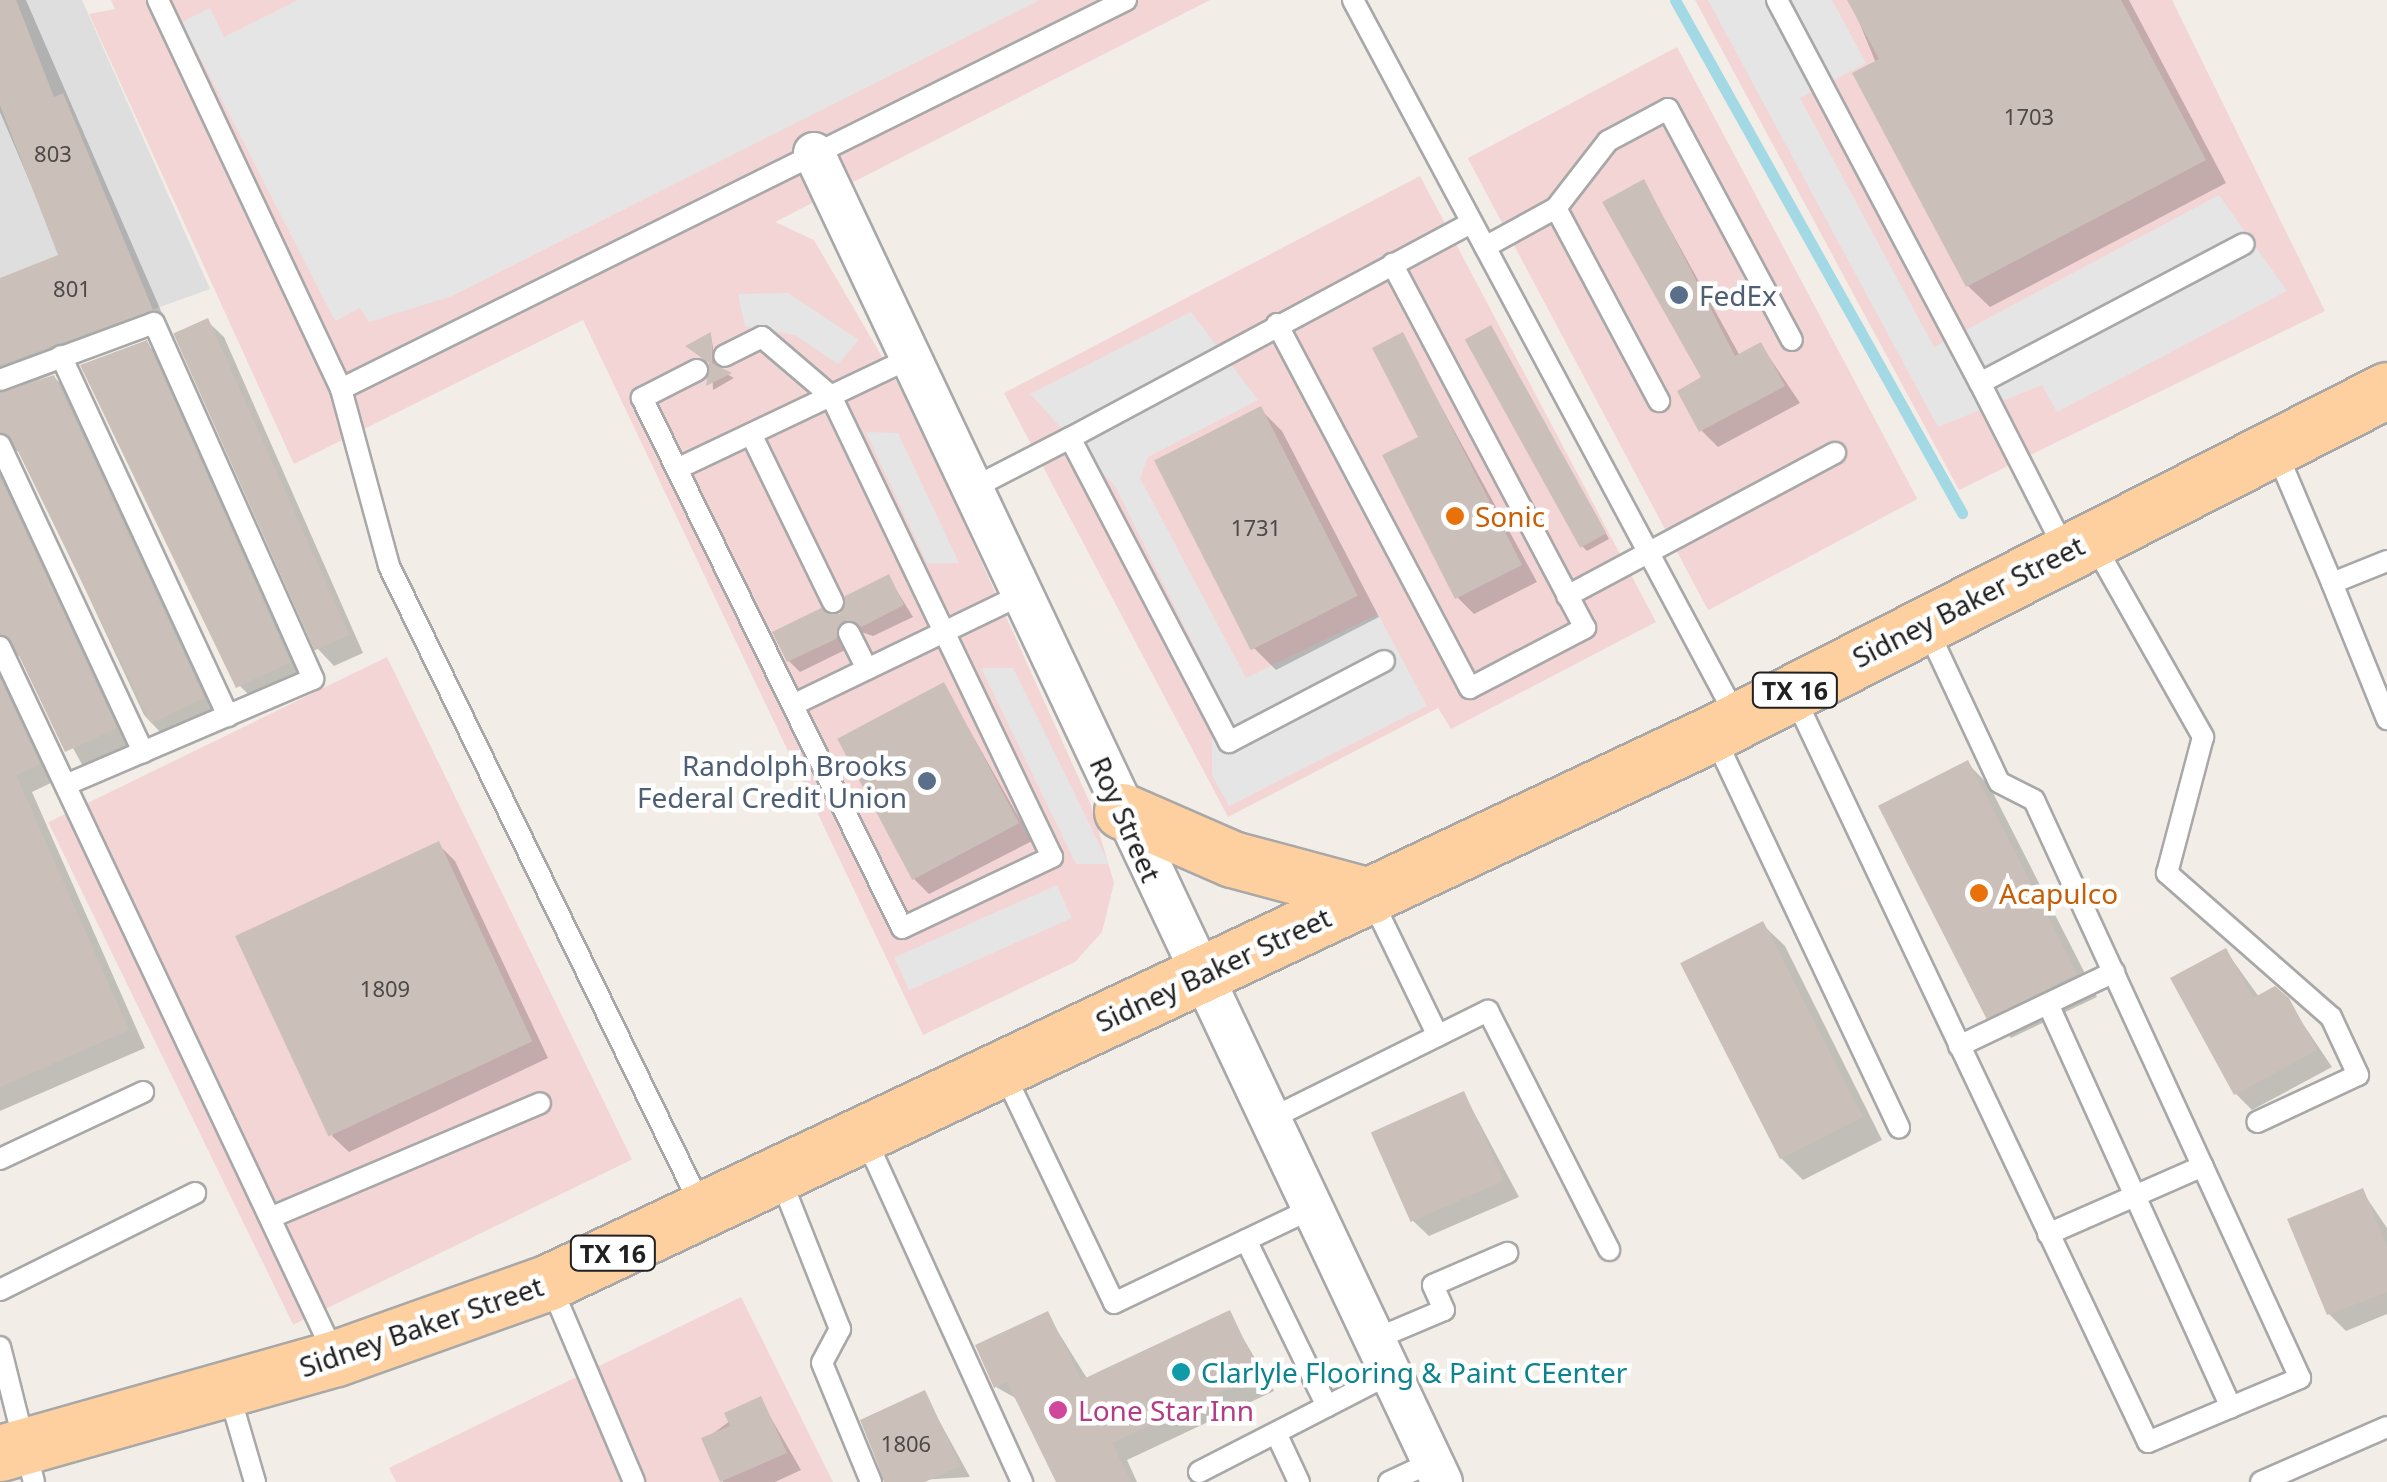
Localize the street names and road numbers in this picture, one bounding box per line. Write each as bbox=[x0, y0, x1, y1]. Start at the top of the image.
street label: Sidney Baker Street bbox=[1847, 528, 2089, 674]
road number: TX 16 bbox=[1750, 670, 1840, 710]
street label: Roy Street bbox=[1083, 751, 1169, 887]
street label: Sidney Baker Street bbox=[1090, 900, 1336, 1038]
road number: TX 16 bbox=[568, 1233, 658, 1273]
street label: Sidney Baker Street bbox=[295, 1269, 547, 1383]

